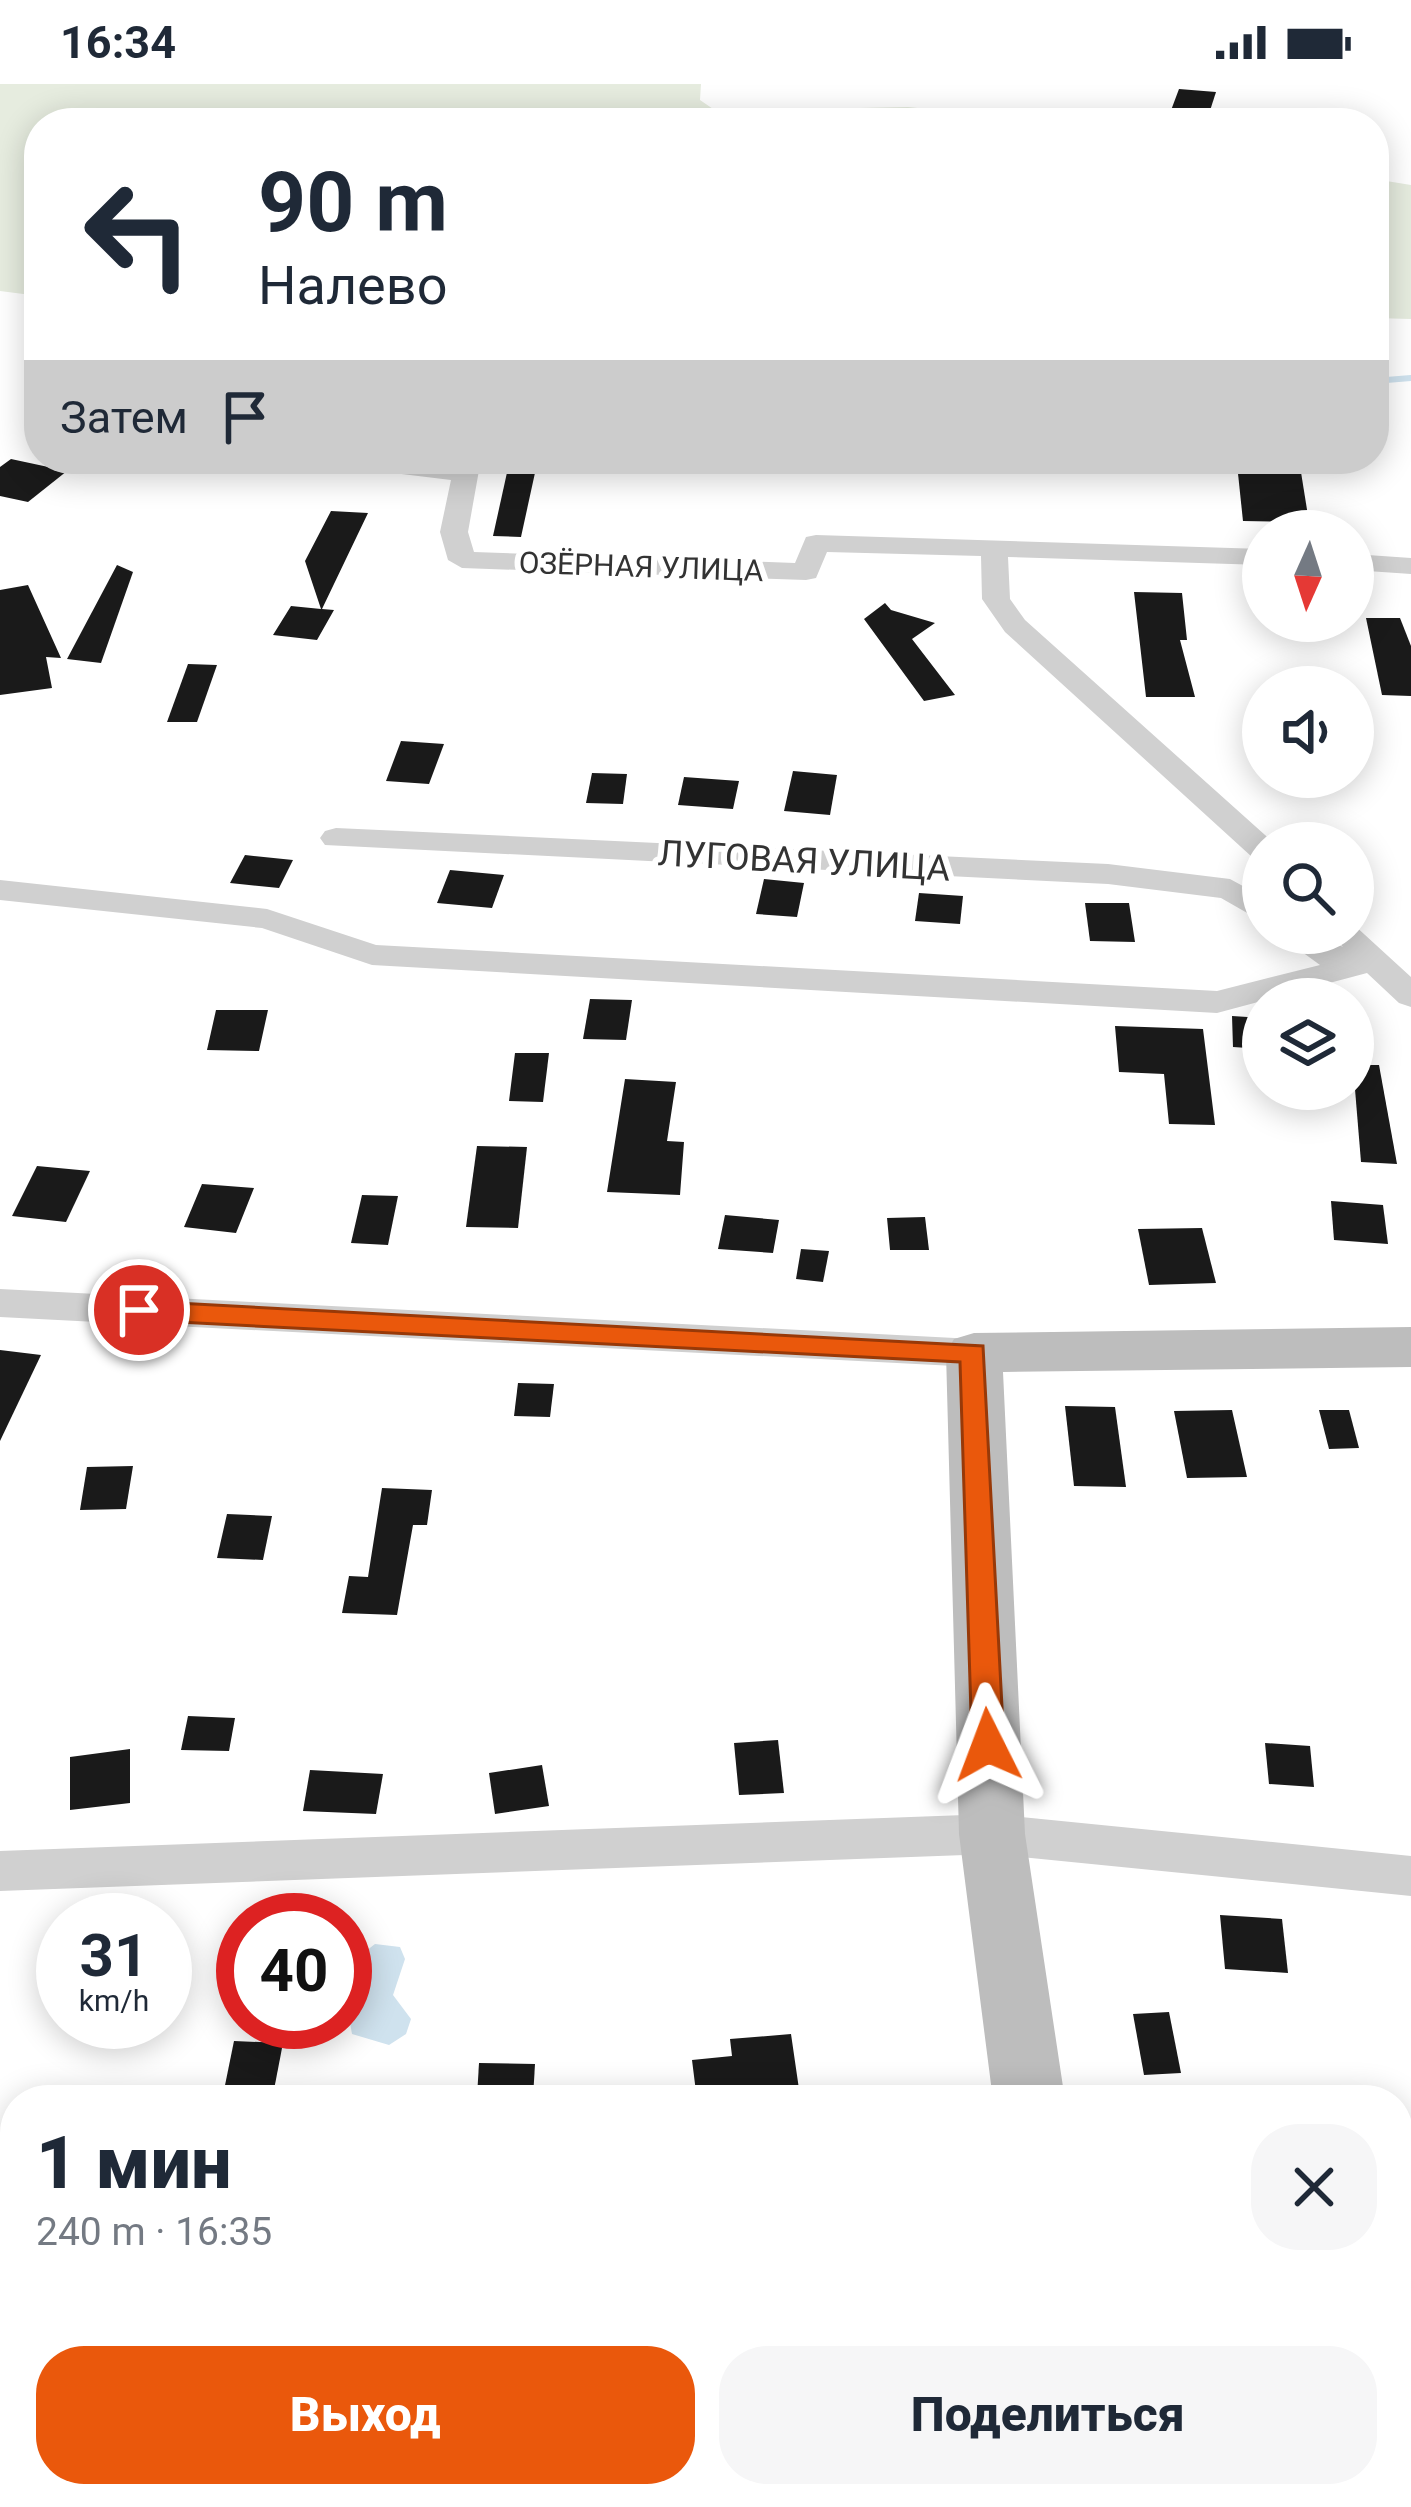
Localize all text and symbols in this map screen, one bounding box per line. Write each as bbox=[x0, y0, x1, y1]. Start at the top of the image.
text: 16:34 bbox=[60, 16, 176, 69]
text: 90 m bbox=[258, 153, 448, 252]
icon: left bbox=[60, 156, 216, 312]
text: Налево bbox=[258, 254, 447, 317]
icon: arrive bbox=[212, 384, 278, 450]
text: Затем bbox=[60, 391, 188, 444]
north arrow bbox=[1242, 510, 1374, 642]
map controls bbox=[1242, 510, 1374, 1110]
street label: ОЗЁРНАЯ УЛИЦА bbox=[518, 545, 764, 588]
button: sound bbox=[1242, 666, 1374, 798]
button: search bbox=[1242, 822, 1374, 954]
street label: ЛУГОВАЯ УЛИЦА bbox=[657, 832, 952, 890]
button: layers bbox=[1242, 978, 1374, 1110]
pin bbox=[88, 1259, 190, 1361]
icon: arrive bbox=[106, 1277, 172, 1343]
position arrow bbox=[925, 1682, 1051, 1808]
speed limit sign: 40 bbox=[216, 1893, 372, 2049]
text: 31 bbox=[80, 1920, 148, 1991]
text: km/h bbox=[79, 1983, 149, 2018]
text: 1 мин bbox=[36, 2121, 232, 2206]
button: close bbox=[1251, 2124, 1377, 2250]
text: 240 m · 16:35 bbox=[36, 2209, 272, 2255]
button: Выход bbox=[36, 2346, 695, 2484]
button: Поделиться bbox=[719, 2346, 1377, 2484]

